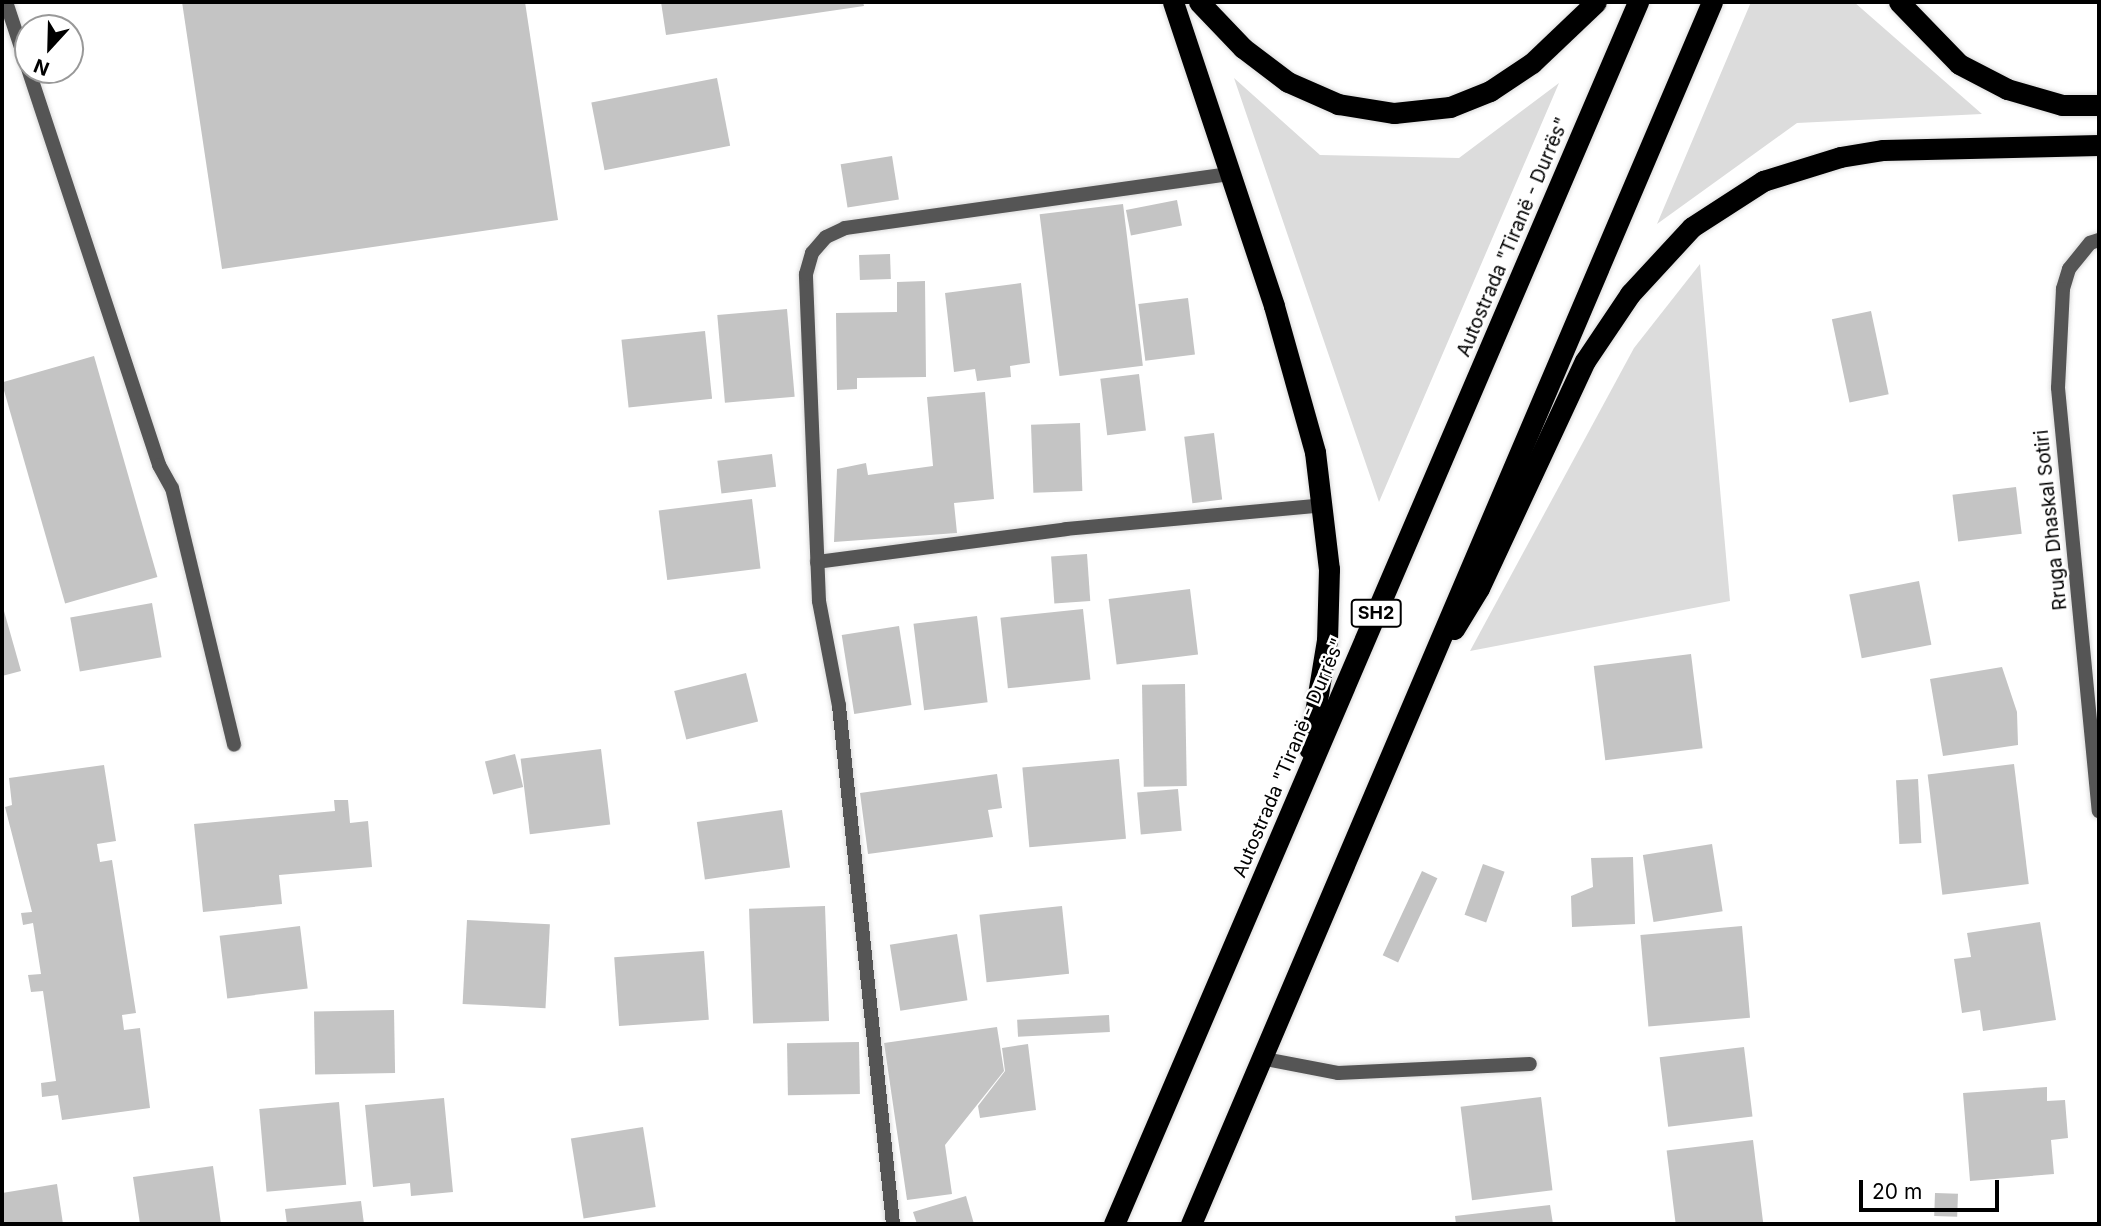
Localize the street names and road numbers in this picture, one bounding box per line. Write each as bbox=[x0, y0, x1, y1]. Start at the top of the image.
street label: Autostrada "Tiranë - Durrës" bbox=[1452, 114, 1574, 360]
street label: Rruga Dhaskal Sotiri bbox=[2030, 429, 2072, 611]
road number: SH2 bbox=[1350, 598, 1402, 628]
street label: Autostrada "Tiranë - Durrës" bbox=[1228, 635, 1350, 881]

